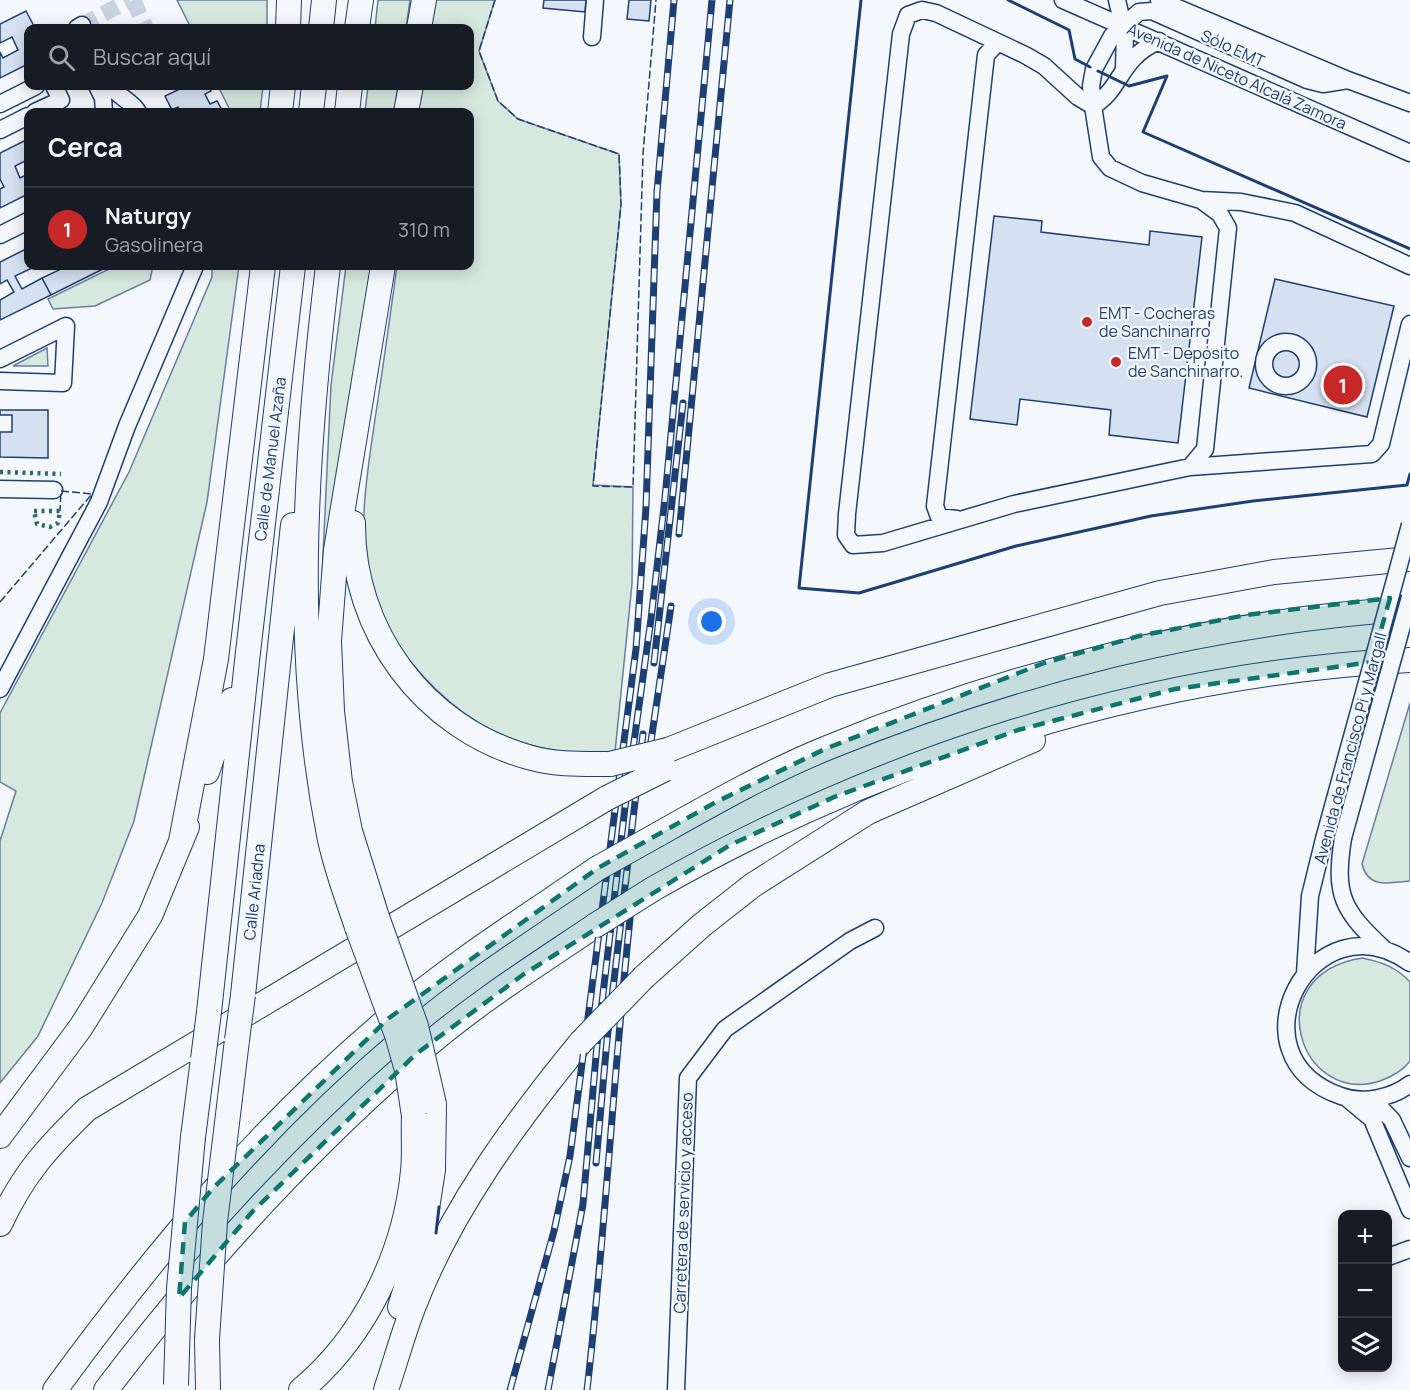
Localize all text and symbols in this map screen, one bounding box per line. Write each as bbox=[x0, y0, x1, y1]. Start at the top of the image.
street label: Avenida de Niceto Alcalá Zamora bbox=[1124, 18, 1350, 134]
search box bbox=[24, 24, 474, 90]
street label: Sólo EMT bbox=[1198, 24, 1269, 72]
icon: search bbox=[45, 41, 78, 74]
text: Buscar aquí bbox=[93, 42, 211, 72]
text: Cerca bbox=[48, 129, 123, 165]
text: Naturgy bbox=[105, 201, 191, 231]
text: 1 bbox=[63, 216, 72, 243]
text: 310 m bbox=[398, 216, 450, 243]
text: Gasolinera bbox=[105, 231, 203, 258]
place label: EMT - Cocheras de Sanchinarro bbox=[1099, 302, 1215, 342]
marker: EMT - Cocheras de Sanchinarro bbox=[1080, 315, 1094, 329]
place label: EMT - Depósito de Sanchinarro. bbox=[1128, 342, 1243, 382]
marker: EMT - Depósito de Sanchinarro. bbox=[1109, 355, 1123, 369]
pin: 1 bbox=[1324, 362, 1362, 408]
street label: Calle de Manuel Azaña bbox=[249, 376, 291, 542]
your location bbox=[697, 607, 726, 636]
street label: Avenida de Francisco Pi y Margall bbox=[1308, 630, 1392, 866]
street label: Calle Ariadna bbox=[238, 843, 270, 941]
street label: Carretera de servicio y acceso bbox=[668, 1092, 698, 1314]
map controls bbox=[1338, 1210, 1392, 1372]
button: + bbox=[1338, 1210, 1392, 1264]
button: − bbox=[1338, 1264, 1392, 1318]
button: layers bbox=[1338, 1318, 1392, 1372]

